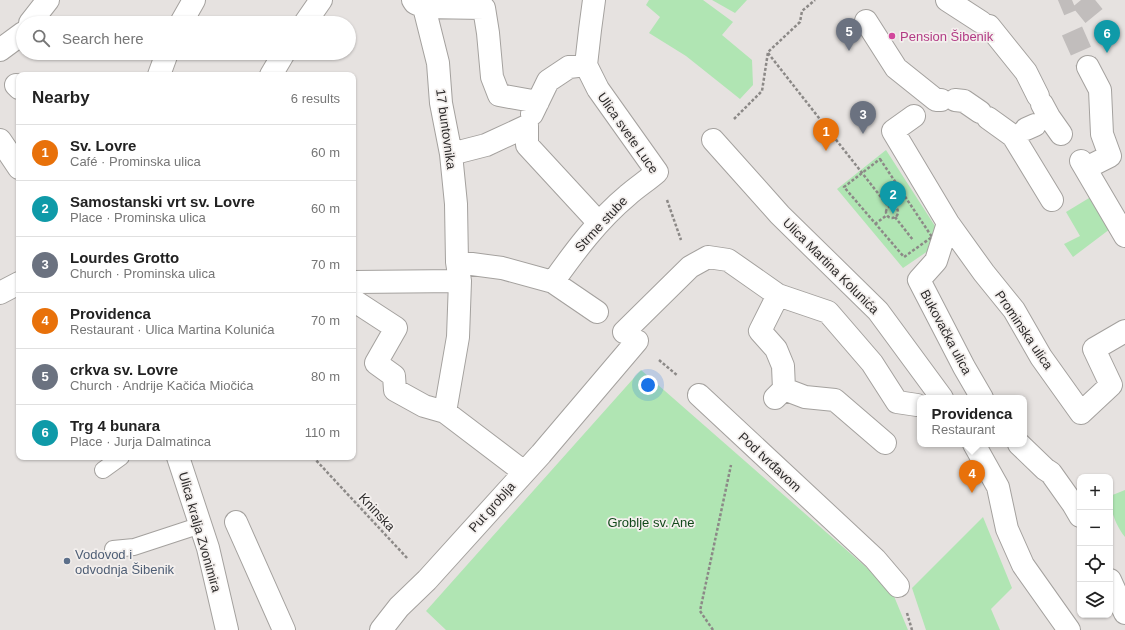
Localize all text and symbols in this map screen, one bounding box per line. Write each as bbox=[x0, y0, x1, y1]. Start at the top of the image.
search box bbox=[16, 16, 356, 60]
pin: 5 bbox=[836, 18, 862, 51]
pin: 6 bbox=[1094, 20, 1120, 53]
icon: search bbox=[30, 27, 52, 49]
place label: Pension Šibenik bbox=[900, 29, 994, 44]
text: Search here bbox=[62, 30, 144, 47]
marker: Pension Šibenik bbox=[887, 31, 897, 41]
text: Nearby bbox=[32, 88, 90, 107]
street label: 17 buntovnika bbox=[433, 88, 459, 171]
street label: Ulica svete Luce bbox=[594, 90, 662, 176]
text: 6 results bbox=[291, 91, 340, 106]
pin: 3 bbox=[850, 101, 876, 134]
pin: 1 bbox=[813, 118, 839, 151]
text: Sv. Lovre bbox=[70, 137, 136, 154]
text: 1 bbox=[41, 145, 49, 160]
text: 60 m bbox=[311, 145, 340, 160]
text: Café · Prominska ulica bbox=[70, 154, 201, 169]
pin: 2 bbox=[880, 181, 906, 214]
text: Samostanski vrt sv. Lovre bbox=[70, 193, 255, 210]
street label: Strme stube bbox=[572, 193, 630, 255]
text: 2 bbox=[41, 201, 49, 216]
text: 60 m bbox=[311, 201, 340, 216]
text: Place · Prominska ulica bbox=[70, 210, 206, 225]
street label: Ulica Martina Kolunića bbox=[780, 215, 883, 318]
text: Lourdes Grotto bbox=[70, 249, 179, 266]
text: 3 bbox=[41, 257, 49, 272]
text: 70 m bbox=[311, 257, 340, 272]
text: Church · Prominska ulica bbox=[70, 266, 215, 281]
street label: Bukovačka ulica bbox=[917, 287, 975, 378]
street label: Prominska ulica bbox=[992, 288, 1056, 373]
text: Providenca bbox=[70, 305, 151, 322]
text: 4 bbox=[41, 313, 49, 328]
text: 70 m bbox=[311, 313, 340, 328]
text: Restaurant · Ulica Martina Kolunića bbox=[70, 322, 274, 337]
text: crkva sv. Lovre bbox=[70, 361, 178, 378]
text: 5 bbox=[41, 369, 49, 384]
text: 80 m bbox=[311, 369, 340, 384]
your location bbox=[638, 375, 658, 395]
text: Church · Andrije Kačića Miočića bbox=[70, 378, 254, 393]
popup bbox=[917, 395, 1027, 447]
text: Providenca bbox=[932, 405, 1012, 422]
text: Trg 4 bunara bbox=[70, 417, 160, 434]
text: Restaurant bbox=[932, 422, 995, 437]
text: 6 bbox=[41, 425, 49, 440]
text: 110 m bbox=[305, 425, 340, 440]
street label: Pod tvrđavom bbox=[736, 429, 804, 495]
text: Place · Jurja Dalmatinca bbox=[70, 434, 211, 449]
pin: 4 bbox=[959, 460, 985, 493]
street label: Ulica kralja Zvonimira bbox=[176, 470, 225, 595]
map controls bbox=[1077, 474, 1113, 618]
button: + bbox=[1077, 474, 1113, 510]
street label: Put groblja bbox=[466, 478, 519, 535]
street label: Kninska bbox=[356, 490, 399, 535]
button: − bbox=[1077, 510, 1113, 546]
park label: Groblje sv. Ane bbox=[607, 515, 695, 530]
button: locate bbox=[1077, 546, 1113, 582]
place label: Vodovod i odvodnja Šibenik bbox=[75, 547, 175, 577]
marker: Vodovod i odvodnja Šibenik bbox=[62, 556, 72, 566]
button: layers bbox=[1077, 582, 1113, 618]

